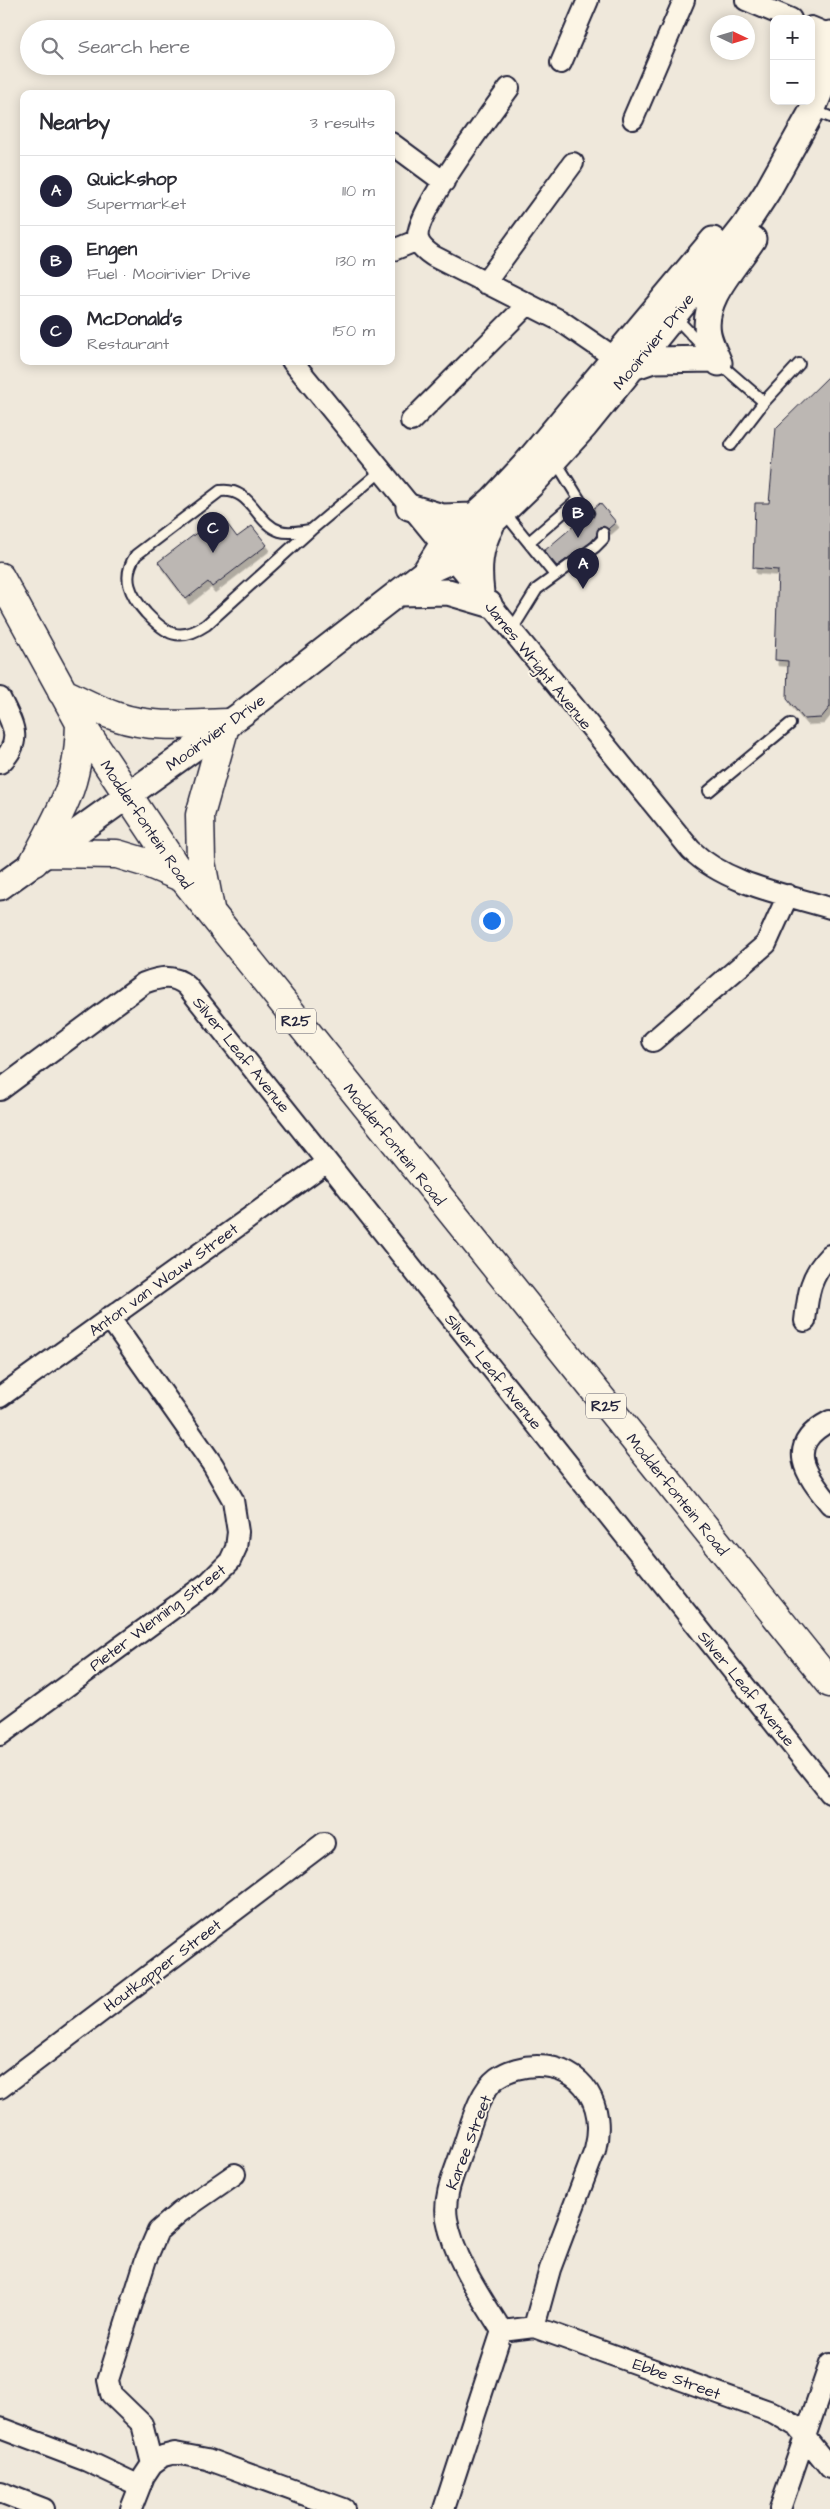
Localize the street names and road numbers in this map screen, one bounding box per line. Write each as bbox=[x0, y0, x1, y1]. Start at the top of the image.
street label: Mooirivier Drive bbox=[608, 289, 700, 394]
street label: James Wright Avenue bbox=[479, 597, 597, 735]
street label: Mooirivier Drive bbox=[161, 689, 270, 776]
street label: Modderfontein Road bbox=[95, 756, 198, 893]
street label: Silver Leaf Avenue bbox=[188, 992, 295, 1117]
road number: R25 bbox=[276, 1008, 316, 1034]
street label: Modderfontein Road bbox=[338, 1079, 450, 1210]
street label: Anton van Wouw Street bbox=[84, 1218, 243, 1342]
street label: Silver Leaf Avenue bbox=[440, 1309, 547, 1434]
road number: R25 bbox=[586, 1394, 626, 1418]
street label: Modderfontein Road bbox=[621, 1429, 733, 1560]
street label: Pieter Wenning Street bbox=[85, 1559, 231, 1677]
street label: Silver Leaf Avenue bbox=[693, 1626, 800, 1751]
street label: Houtkapper Street bbox=[99, 1914, 226, 2017]
street label: Karee Street bbox=[441, 2091, 497, 2193]
street label: Ebbe Street bbox=[630, 2353, 724, 2405]

